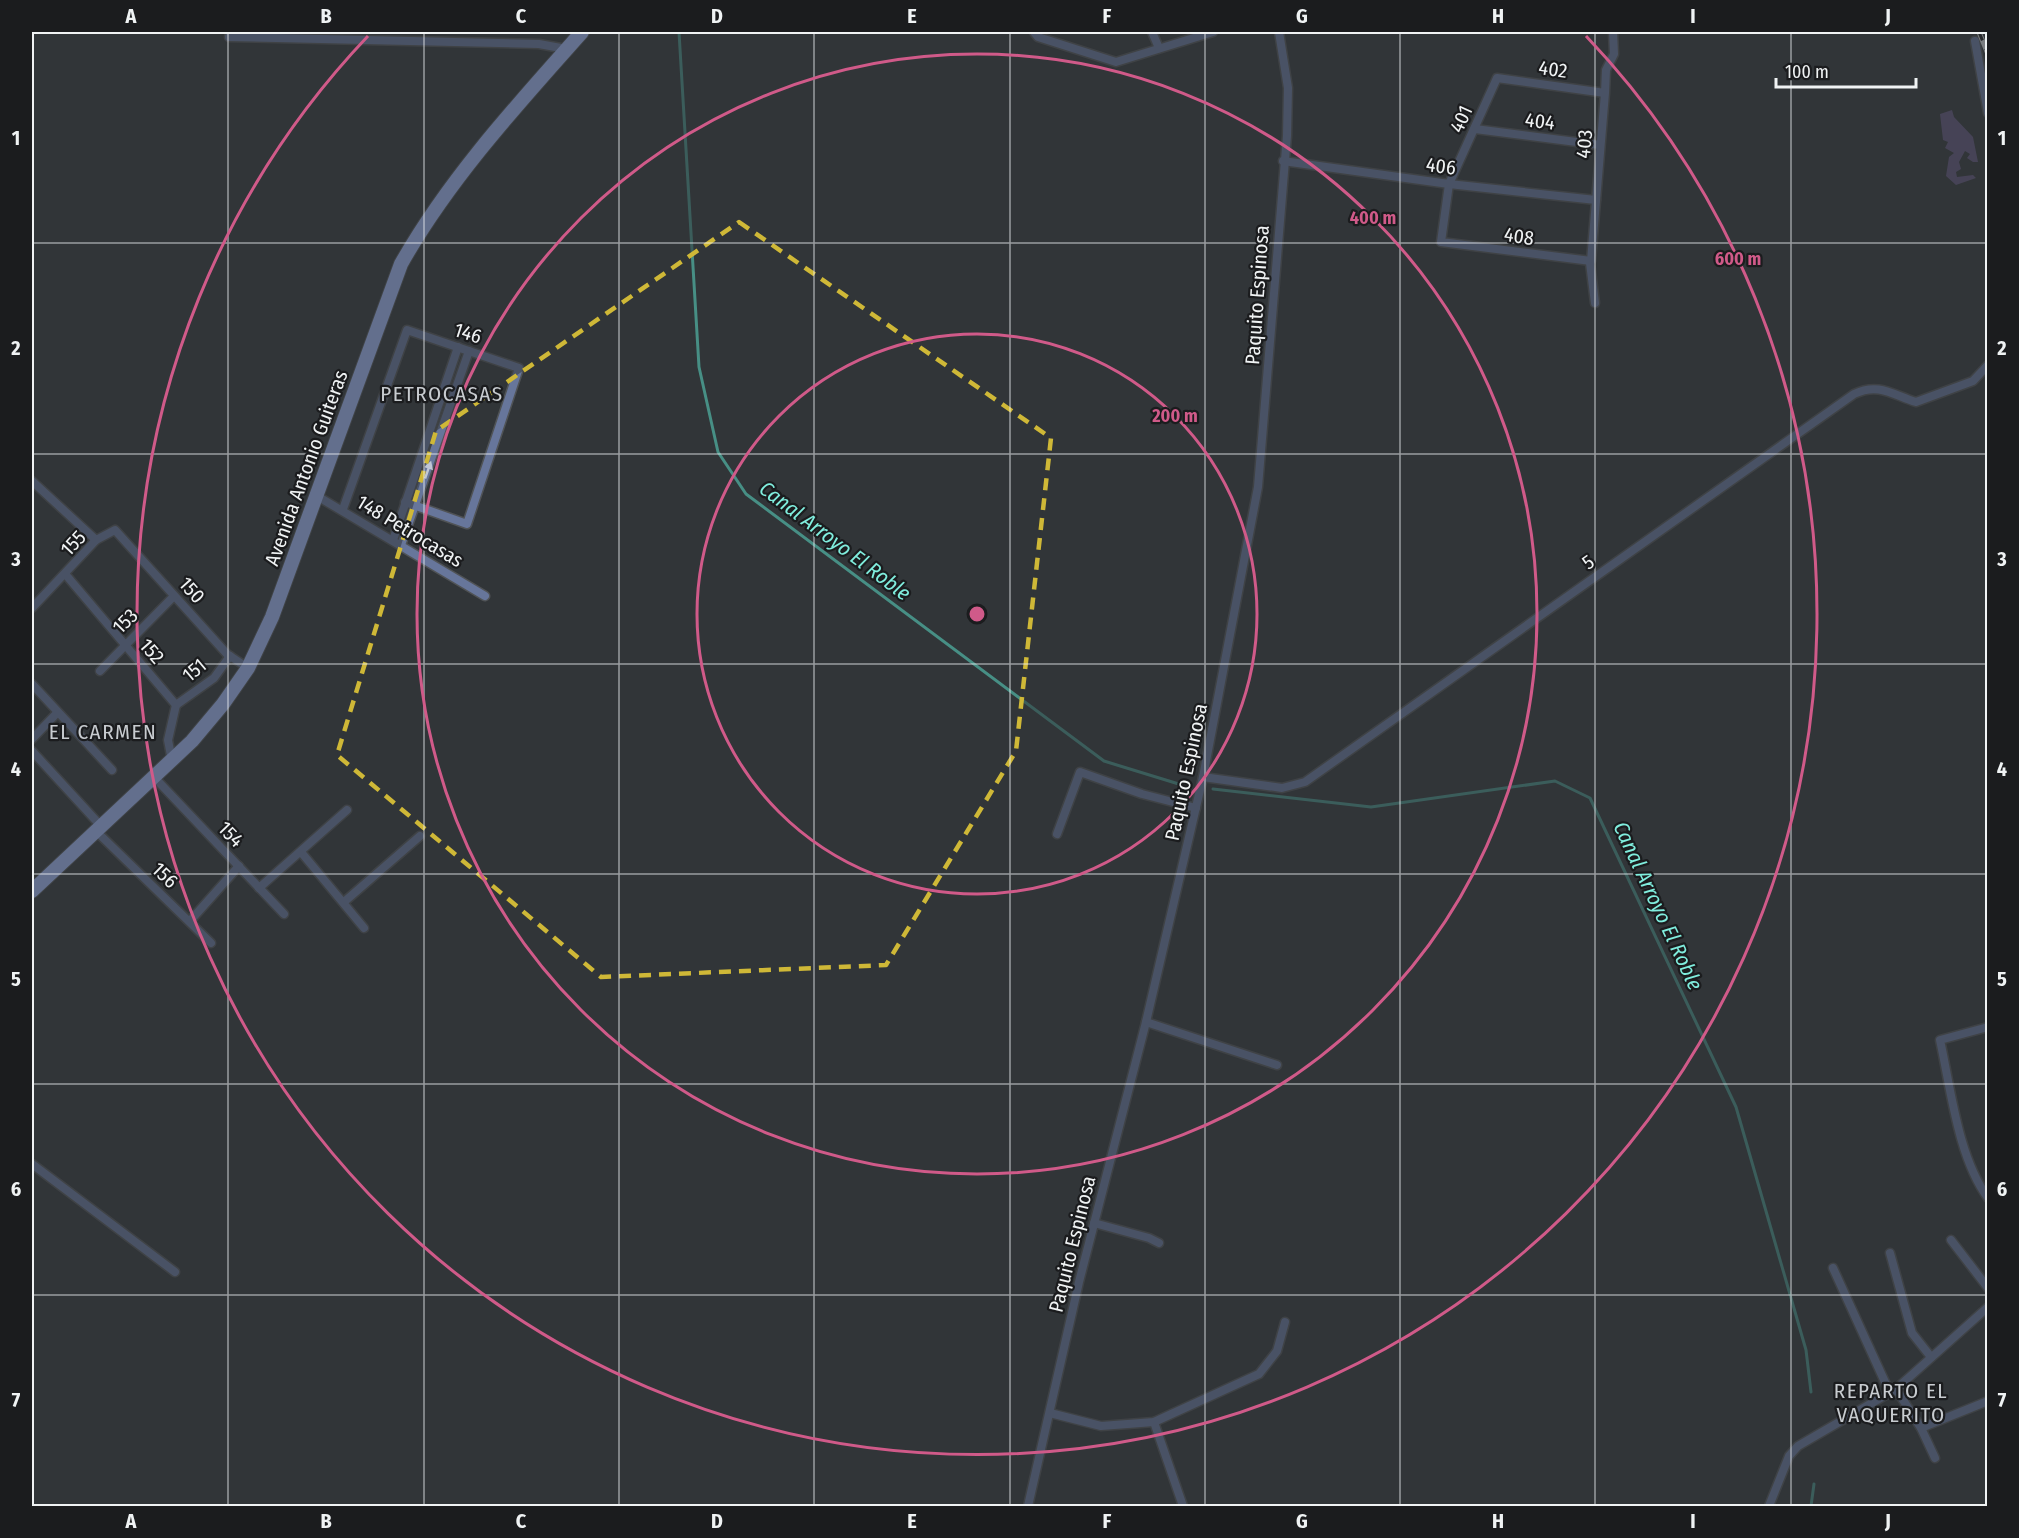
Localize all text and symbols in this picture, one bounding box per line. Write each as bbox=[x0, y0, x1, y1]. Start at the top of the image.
text: A bbox=[125, 4, 138, 28]
text: B bbox=[320, 4, 332, 28]
text: C bbox=[516, 4, 527, 28]
text: D bbox=[711, 4, 723, 28]
text: E bbox=[907, 4, 917, 28]
text: F bbox=[1103, 4, 1112, 28]
text: G bbox=[1296, 4, 1308, 28]
text: H bbox=[1492, 4, 1504, 28]
text: I bbox=[1690, 4, 1696, 28]
text: J bbox=[1884, 4, 1891, 28]
scale bar bbox=[1776, 51, 1916, 89]
street label: 402 bbox=[1537, 55, 1569, 83]
text: 100 m bbox=[1785, 61, 1829, 83]
street label: 401 bbox=[1444, 102, 1478, 136]
street label: 404 bbox=[1524, 107, 1557, 135]
text: 1 bbox=[12, 126, 20, 150]
text: 1 bbox=[1998, 126, 2006, 150]
street label: 403 bbox=[1571, 129, 1597, 159]
street label: 406 bbox=[1425, 152, 1457, 180]
text: 400 m bbox=[1350, 207, 1396, 229]
street label: 408 bbox=[1502, 222, 1536, 250]
street label: Paquito Espinosa bbox=[1240, 224, 1274, 366]
text: 600 m bbox=[1715, 248, 1761, 270]
street label: 146 bbox=[451, 317, 485, 349]
text: 2 bbox=[10, 336, 21, 360]
text: 2 bbox=[1996, 336, 2007, 360]
street label: Avenida Antonio Guiteras bbox=[259, 367, 353, 569]
district label: PETROCASAS bbox=[380, 381, 504, 407]
text: 200 m bbox=[1151, 405, 1198, 427]
one-way arrow bbox=[423, 461, 433, 479]
water label: Canal Arroyo El Roble bbox=[754, 476, 916, 606]
street label: 148 Petrocasas bbox=[352, 490, 468, 572]
street label: 155 bbox=[55, 525, 91, 561]
text: 3 bbox=[10, 547, 21, 571]
text: 3 bbox=[1996, 547, 2007, 571]
street label: 5 bbox=[1577, 550, 1599, 574]
street label: 150 bbox=[174, 572, 210, 608]
street label: 153 bbox=[107, 603, 143, 639]
centre of rings bbox=[967, 604, 987, 624]
street label: 152 bbox=[135, 633, 170, 669]
street label: 151 bbox=[177, 653, 211, 687]
street label: Paquito Espinosa bbox=[1160, 701, 1212, 843]
district label: EL CARMEN bbox=[49, 719, 157, 745]
text: 4 bbox=[11, 757, 21, 781]
text: 4 bbox=[1997, 757, 2007, 781]
street label: 154 bbox=[213, 816, 249, 852]
water label: Canal Arroyo El Roble bbox=[1608, 818, 1708, 994]
street label: 156 bbox=[147, 857, 183, 893]
text: 5 bbox=[11, 967, 21, 991]
text: 5 bbox=[1997, 967, 2007, 991]
street label: Paquito Espinosa bbox=[1043, 1173, 1101, 1315]
text: 6 bbox=[11, 1177, 21, 1201]
text: 6 bbox=[1997, 1177, 2007, 1201]
district label: REPARTO EL VAQUERITO bbox=[1834, 1378, 1948, 1428]
text: 7 bbox=[12, 1388, 21, 1412]
text: 7 bbox=[1998, 1388, 2007, 1412]
text: A bbox=[125, 1509, 138, 1533]
text: B bbox=[320, 1509, 332, 1533]
text: C bbox=[516, 1509, 527, 1533]
text: D bbox=[711, 1509, 723, 1533]
text: E bbox=[907, 1509, 917, 1533]
text: F bbox=[1103, 1509, 1112, 1533]
text: G bbox=[1296, 1509, 1308, 1533]
text: H bbox=[1492, 1509, 1504, 1533]
text: I bbox=[1690, 1509, 1696, 1533]
text: J bbox=[1884, 1509, 1891, 1533]

